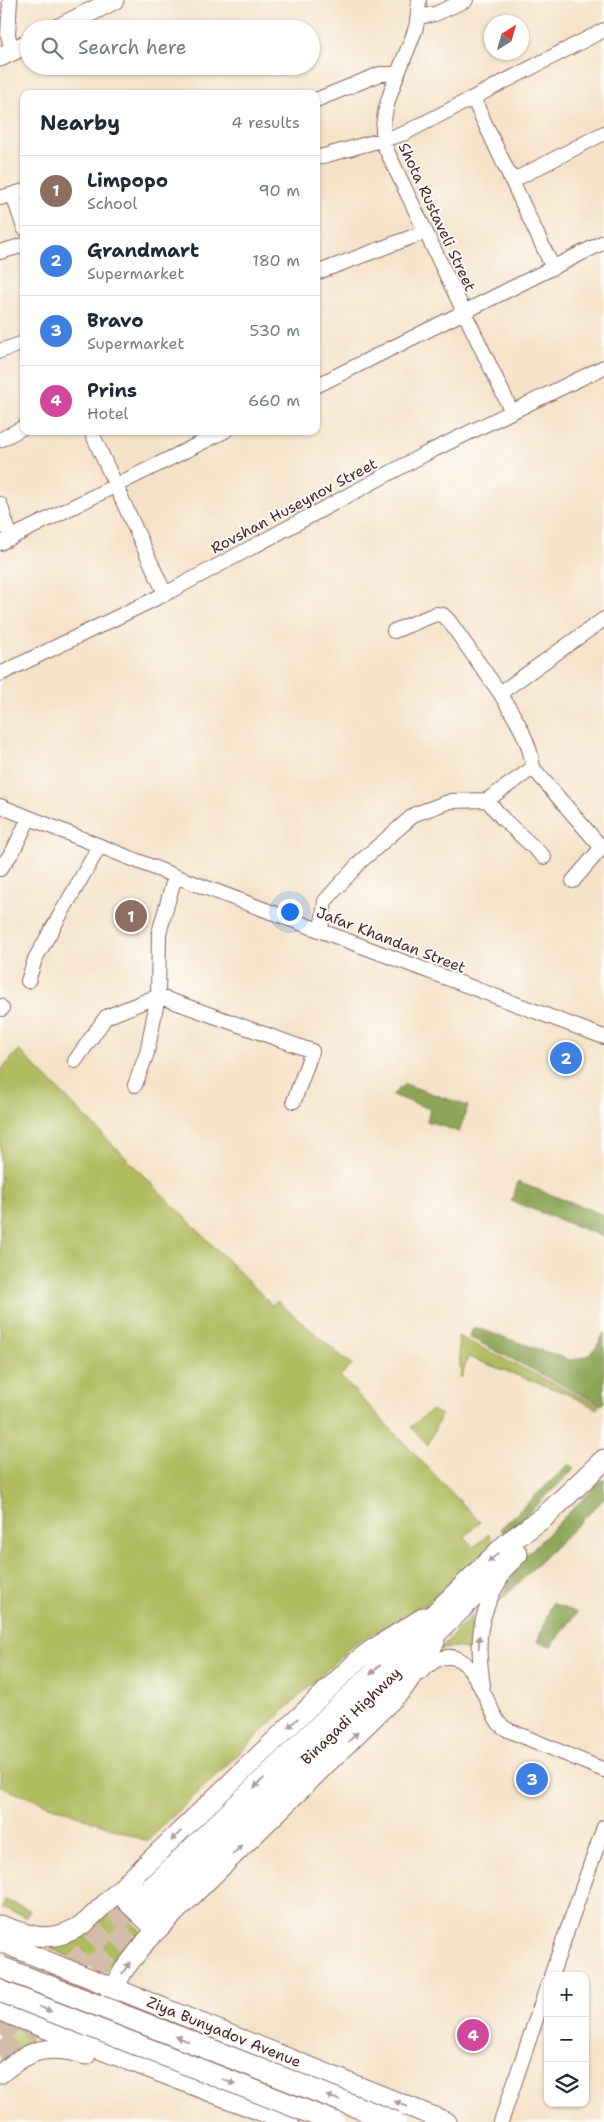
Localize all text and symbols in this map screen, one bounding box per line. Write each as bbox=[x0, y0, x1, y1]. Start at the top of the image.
north arrow bbox=[484, 15, 529, 60]
search box bbox=[20, 20, 320, 75]
icon: search bbox=[38, 34, 66, 62]
text: Search here bbox=[78, 35, 187, 60]
text: Nearby bbox=[40, 109, 120, 137]
text: 4 results bbox=[231, 112, 300, 133]
street label: Shota Rustaveli Street bbox=[394, 140, 480, 294]
text: Limpopo bbox=[87, 168, 168, 193]
text: 1 bbox=[52, 180, 60, 201]
text: 90 m bbox=[259, 180, 300, 201]
text: School bbox=[87, 193, 137, 214]
text: Grandmart bbox=[87, 238, 199, 263]
text: 2 bbox=[50, 250, 62, 271]
text: 180 m bbox=[252, 250, 300, 271]
text: Supermarket bbox=[87, 263, 184, 284]
text: Bravo bbox=[87, 308, 144, 333]
text: 3 bbox=[50, 320, 62, 341]
text: 530 m bbox=[250, 320, 300, 341]
text: Supermarket bbox=[87, 333, 184, 354]
text: Prins bbox=[87, 378, 137, 403]
text: 4 bbox=[50, 390, 62, 411]
text: 660 m bbox=[248, 390, 300, 411]
text: Hotel bbox=[87, 403, 128, 424]
street label: Rovshan Huseynov Street bbox=[207, 454, 381, 558]
pin: 1 bbox=[115, 897, 147, 935]
your location bbox=[277, 899, 303, 925]
street label: Jafar Khandan Street bbox=[313, 902, 469, 978]
pin: 2 bbox=[550, 1039, 582, 1077]
one-way arrow bbox=[487, 1552, 499, 1564]
one-way arrow bbox=[475, 1634, 483, 1650]
street label: Binagadi Highway bbox=[297, 1663, 405, 1769]
one-way arrow bbox=[370, 1664, 382, 1676]
one-way arrow bbox=[287, 1717, 299, 1729]
one-way arrow bbox=[347, 1731, 359, 1743]
pin: 3 bbox=[516, 1760, 548, 1798]
one-way arrow bbox=[253, 1777, 265, 1789]
one-way arrow bbox=[170, 1830, 182, 1842]
one-way arrow bbox=[231, 1844, 243, 1856]
one-way arrow bbox=[121, 1961, 130, 1975]
map controls bbox=[544, 1972, 589, 2107]
button: + bbox=[544, 1972, 589, 2017]
street label: Ziya Bunyadov Avenue bbox=[144, 1992, 304, 2072]
one-way arrow bbox=[38, 2005, 53, 2013]
pin: 4 bbox=[457, 2016, 489, 2054]
button: − bbox=[544, 2017, 589, 2062]
one-way arrow bbox=[175, 2034, 189, 2042]
button: layers bbox=[544, 2062, 589, 2107]
one-way arrow bbox=[222, 2078, 236, 2086]
one-way arrow bbox=[326, 2094, 341, 2101]
one-way arrow bbox=[394, 2099, 409, 2107]

